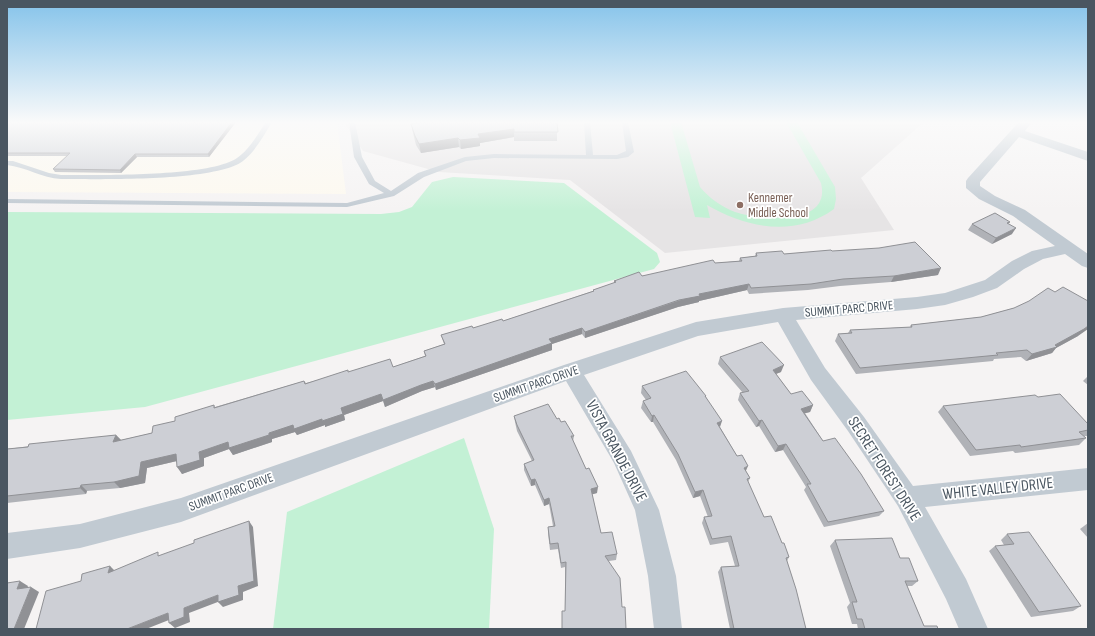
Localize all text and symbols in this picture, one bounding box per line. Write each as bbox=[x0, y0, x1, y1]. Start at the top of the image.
place label: Kennemer Middle School bbox=[748, 190, 808, 221]
marker: Kennemer Middle School bbox=[735, 200, 745, 210]
street label: SUMMIT PARC DRIVE bbox=[804, 297, 894, 321]
street label: SUMMIT PARC DRIVE bbox=[491, 362, 581, 406]
street label: VISTA GRANDE DRIVE bbox=[581, 397, 651, 505]
street label: SECRET FOREST DRIVE bbox=[843, 413, 925, 525]
street label: SUMMIT PARC DRIVE bbox=[187, 469, 275, 515]
street label: WHITE VALLEY DRIVE bbox=[942, 474, 1054, 504]

